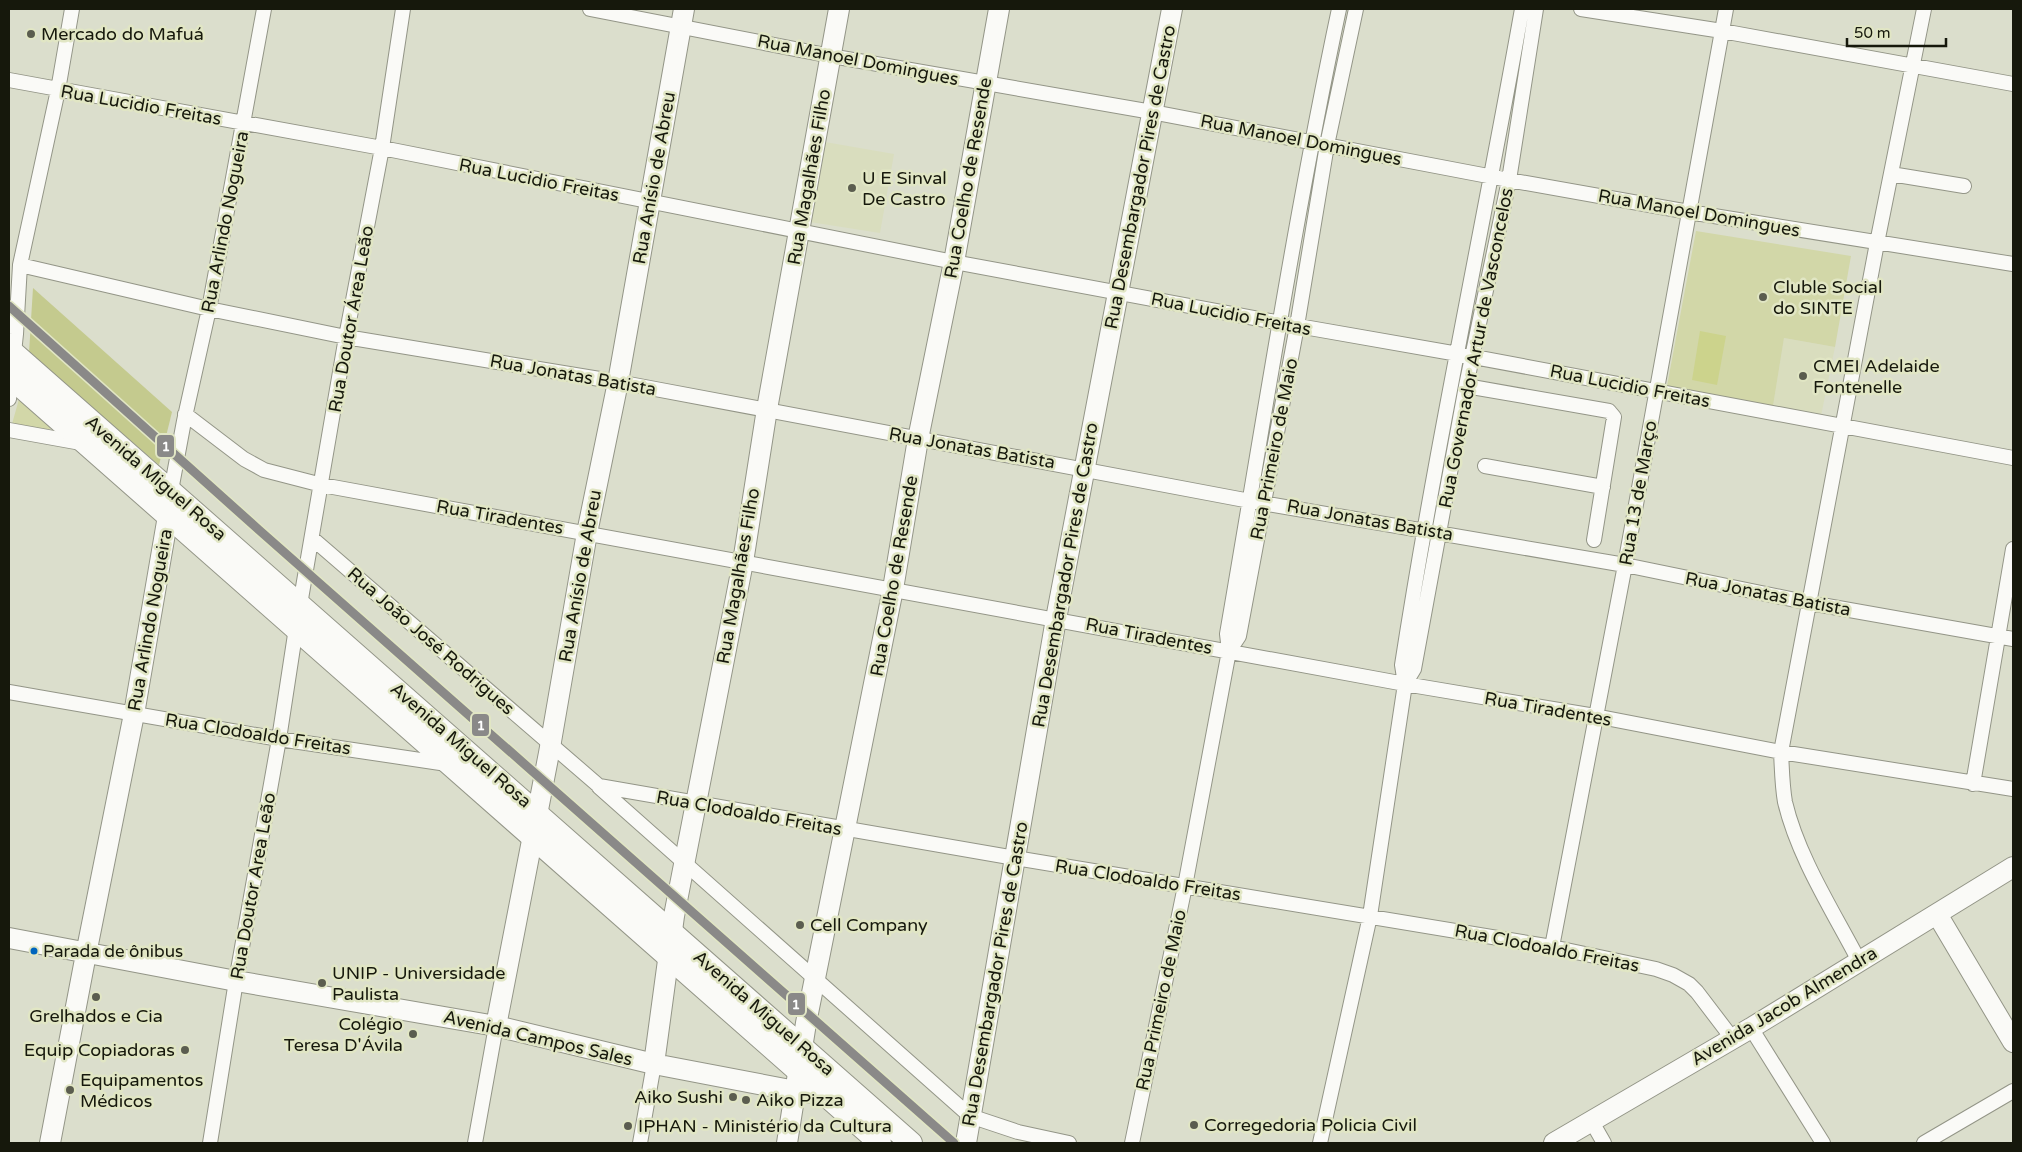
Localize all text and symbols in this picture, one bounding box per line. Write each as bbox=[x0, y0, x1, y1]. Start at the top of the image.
scale bar bbox=[1847, 15, 1946, 47]
place label: Mercado do Mafuá bbox=[41, 23, 204, 45]
street label: Rua Desembargador Pires de Castro bbox=[1100, 23, 1180, 331]
text: 50 m bbox=[1854, 24, 1891, 42]
marker: Mercado do Mafuá bbox=[25, 28, 37, 40]
street label: Rua Manoel Domingues bbox=[755, 30, 961, 90]
street label: Rua Coelho de Resende bbox=[939, 76, 997, 280]
street label: Rua Lucidio Freitas bbox=[59, 80, 223, 130]
street label: Rua Magalhães Filho bbox=[783, 87, 835, 267]
street label: Rua Anísio de Abreu bbox=[628, 90, 680, 266]
street label: Rua Manoel Domingues bbox=[1198, 110, 1404, 170]
street label: Rua Arlindo Nogueira bbox=[197, 129, 253, 315]
street label: Rua Lucidio Freitas bbox=[457, 154, 621, 206]
place label: U E Sinval De Castro bbox=[862, 167, 947, 210]
marker: U E Sinval De Castro bbox=[846, 182, 858, 194]
street label: Rua Manoel Domingues bbox=[1596, 184, 1802, 242]
street label: Rua Governador Artur de Vasconcelos bbox=[1434, 186, 1518, 510]
street label: Rua Doutor Área Leão bbox=[324, 224, 378, 414]
place label: Cluble Social do SINTE bbox=[1773, 276, 1882, 319]
street label: Rua Lucidio Freitas bbox=[1149, 288, 1313, 340]
marker: Cluble Social do SINTE bbox=[1757, 291, 1769, 303]
street label: Rua Jonatas Batista bbox=[488, 350, 658, 400]
place label: CMEI Adelaide Fontenelle bbox=[1813, 355, 1940, 398]
street label: Rua Primeiro de Maio bbox=[1246, 356, 1302, 542]
street label: Rua Lucidio Freitas bbox=[1548, 360, 1712, 412]
marker: CMEI Adelaide Fontenelle bbox=[1797, 370, 1809, 382]
street label: Avenida Miguel Rosa bbox=[81, 411, 231, 545]
street label: Rua 13 de Março bbox=[1614, 419, 1662, 567]
street label: Rua Desembargador Pires de Castro bbox=[1027, 421, 1103, 729]
street label: Rua Jonatas Batista bbox=[887, 423, 1057, 473]
line badge: 1 bbox=[156, 434, 175, 458]
text: 1 bbox=[162, 438, 170, 455]
street label: Rua Coelho de Resende bbox=[865, 474, 923, 678]
street label: Rua Magalhães Filho bbox=[712, 486, 764, 666]
street label: Rua Anísio de Abreu bbox=[554, 488, 606, 664]
street label: Rua Tiradentes bbox=[435, 495, 565, 539]
street label: Rua Jonatas Batista bbox=[1285, 495, 1455, 545]
street label: Rua Arlindo Nogueira bbox=[123, 527, 177, 713]
street label: Rua João José Rodrigues bbox=[343, 562, 519, 720]
street label: Rua Jonatas Batista bbox=[1683, 567, 1853, 621]
street label: Rua Tiradentes bbox=[1084, 613, 1214, 659]
street label: Avenida Miguel Rosa bbox=[386, 678, 536, 812]
street label: Rua Tiradentes bbox=[1483, 687, 1613, 731]
street label: Rua Clodoaldo Freitas bbox=[164, 708, 352, 760]
line badge: 1 bbox=[471, 713, 490, 737]
text: 1 bbox=[477, 717, 485, 734]
street label: Rua Clodoaldo Freitas bbox=[655, 786, 843, 840]
street label: Rua Doutor Area Leão bbox=[226, 791, 280, 981]
street label: Rua Desembargador Pires de Castro bbox=[957, 820, 1033, 1128]
street label: Rua Clodoaldo Freitas bbox=[1054, 854, 1242, 906]
street label: Rua Primeiro de Maio bbox=[1131, 907, 1191, 1093]
place label: Cell Company bbox=[810, 914, 928, 936]
marker: Cell Company bbox=[794, 919, 806, 931]
street label: Rua Clodoaldo Freitas bbox=[1453, 919, 1641, 977]
place label: Parada de ônibus bbox=[43, 941, 183, 962]
street label: Avenida Jacob Almendra bbox=[1687, 942, 1881, 1070]
marker: Parada de ônibus bbox=[29, 946, 39, 956]
street label: Avenida Miguel Rosa bbox=[689, 946, 839, 1080]
place label: UNIP - Universidade Paulista bbox=[332, 962, 505, 1005]
marker: UNIP - Universidade Paulista bbox=[316, 977, 328, 989]
marker: Grelhados e Cia bbox=[90, 991, 102, 1003]
line badge: 1 bbox=[787, 992, 806, 1016]
text: 1 bbox=[792, 996, 800, 1013]
place label: Grelhados e Cia bbox=[29, 1005, 163, 1027]
street label: Avenida Campos Sales bbox=[441, 1006, 635, 1070]
place label: Colégio Teresa D'Ávila bbox=[284, 1013, 403, 1056]
marker: Colégio Teresa D'Ávila bbox=[407, 1028, 419, 1040]
place label: Equip Copiadoras bbox=[24, 1039, 175, 1061]
marker: Equip Copiadoras bbox=[179, 1044, 191, 1056]
place label: Equipamentos Médicos bbox=[80, 1069, 203, 1112]
marker: Equipamentos Médicos bbox=[64, 1084, 76, 1096]
place label: Aiko Sushi bbox=[634, 1086, 723, 1108]
place label: Aiko Pizza bbox=[756, 1089, 844, 1111]
marker: Aiko Sushi bbox=[727, 1091, 739, 1103]
marker: Aiko Pizza bbox=[740, 1094, 752, 1106]
place label: Corregedoria Policia Civil bbox=[1204, 1114, 1417, 1136]
place label: IPHAN - Ministério da Cultura bbox=[638, 1115, 892, 1137]
marker: Corregedoria Policia Civil bbox=[1188, 1119, 1200, 1131]
marker: IPHAN - Ministério da Cultura bbox=[622, 1120, 634, 1132]

